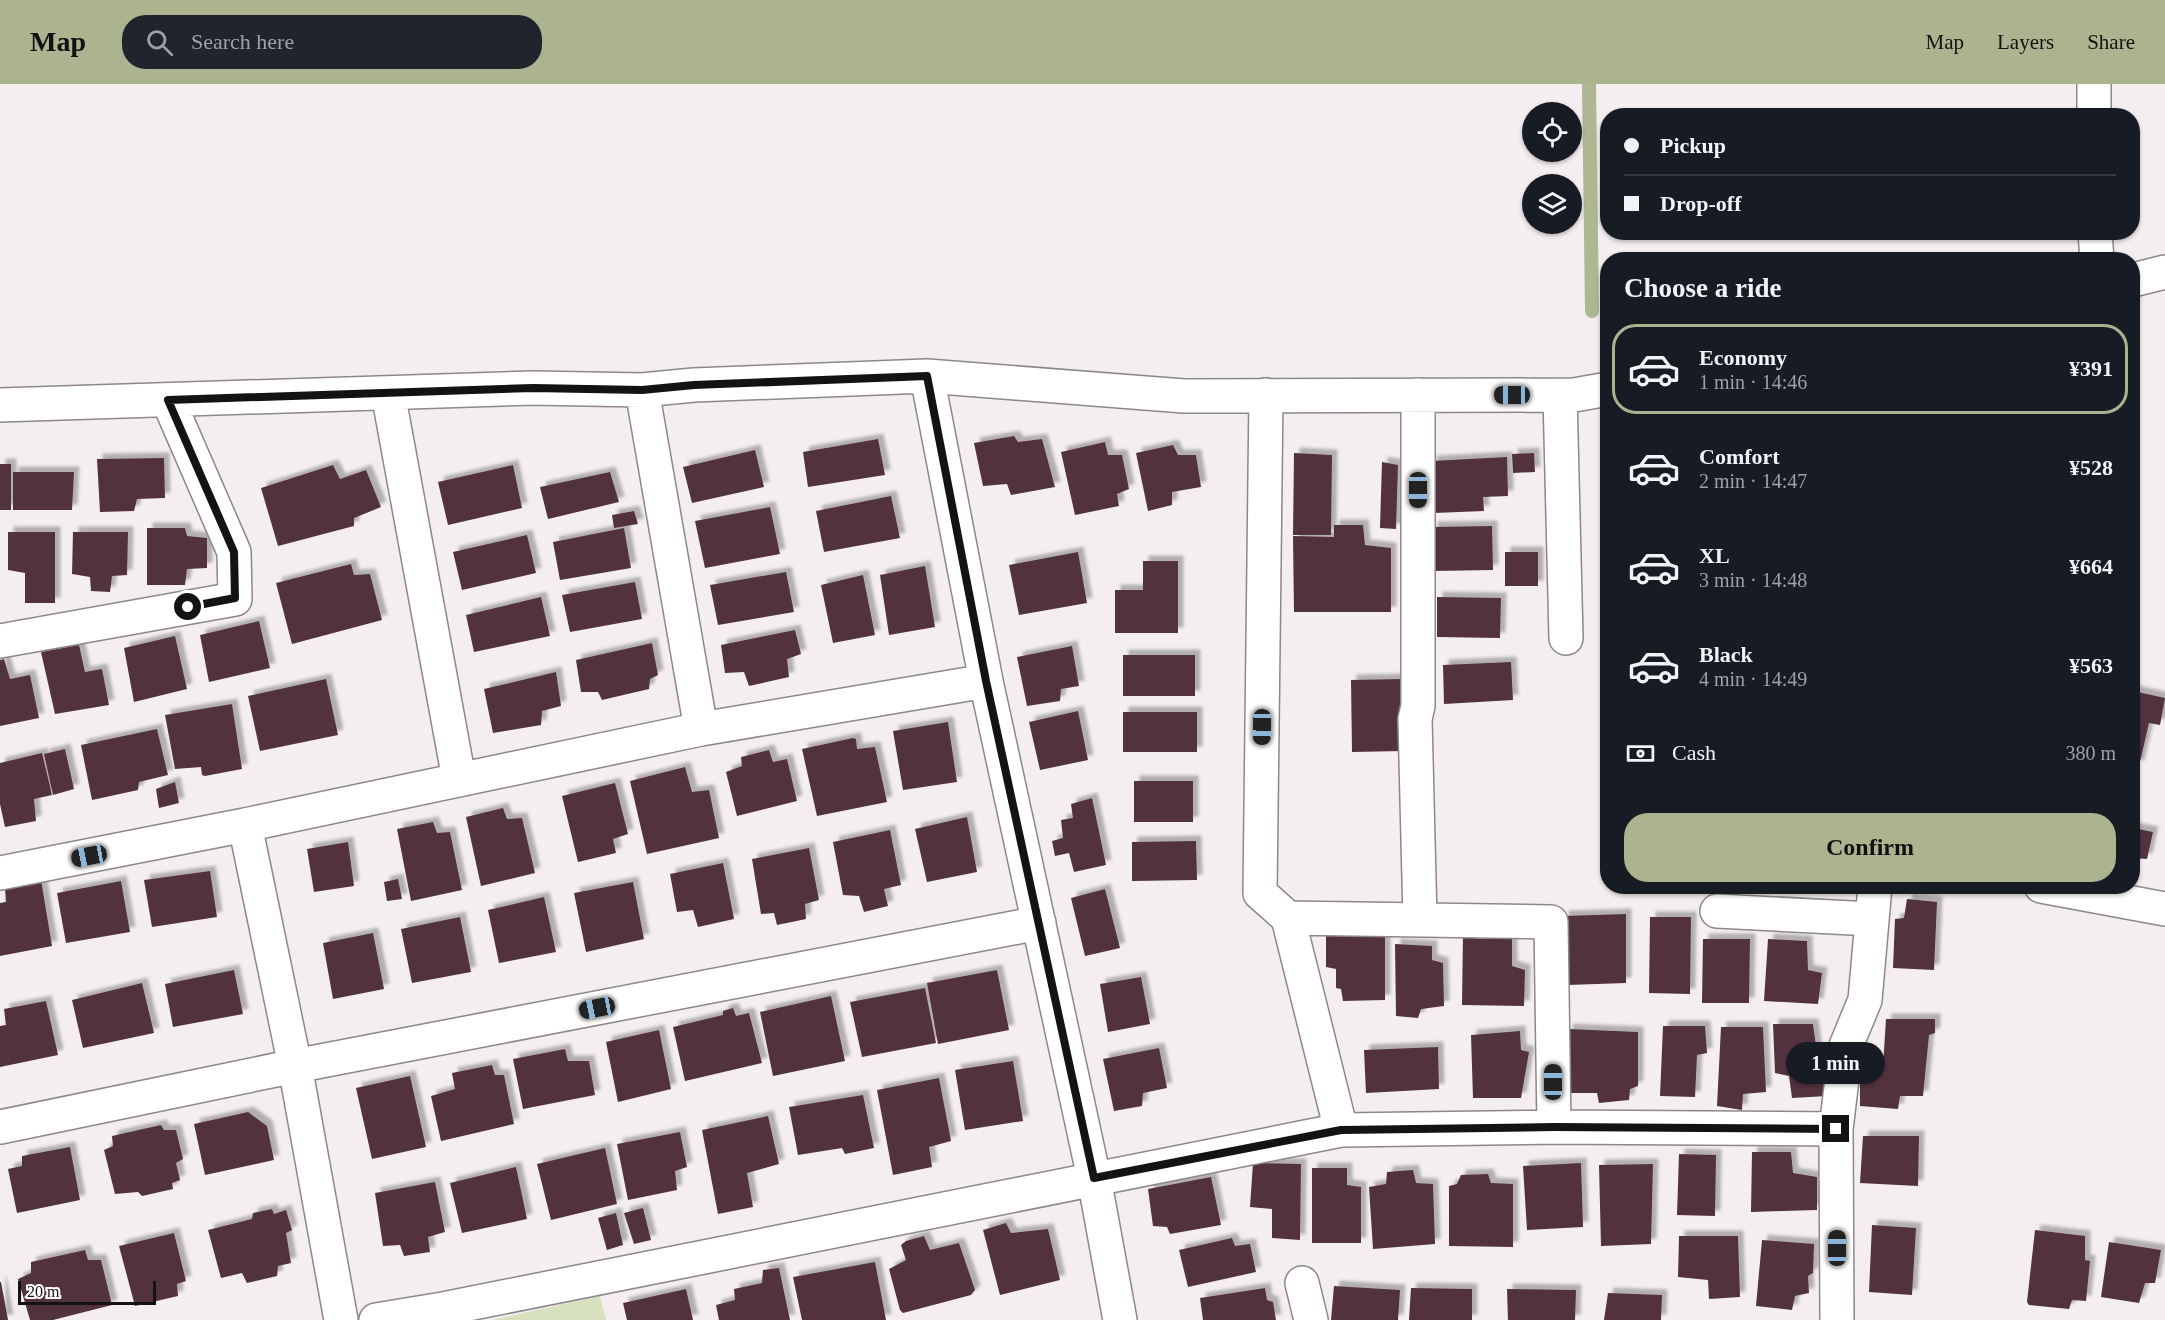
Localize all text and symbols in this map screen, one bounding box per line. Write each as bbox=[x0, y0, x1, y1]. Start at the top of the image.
search box bbox=[122, 15, 542, 69]
text: Map bbox=[30, 26, 86, 57]
icon: search bbox=[143, 26, 176, 59]
text: Search here bbox=[191, 29, 294, 54]
text: Map bbox=[1926, 30, 1964, 54]
text: Layers bbox=[1997, 30, 2054, 54]
text: Share bbox=[2087, 30, 2135, 54]
map controls bbox=[1522, 102, 1582, 234]
button: locate bbox=[1522, 102, 1582, 162]
text: Pickup bbox=[1660, 133, 1726, 158]
button: layers bbox=[1522, 174, 1582, 234]
text: Drop-off bbox=[1660, 191, 1741, 216]
text: Choose a ride bbox=[1624, 273, 1782, 303]
icon: car bbox=[1627, 342, 1681, 396]
text: Economy bbox=[1699, 345, 1787, 370]
text: ¥391 bbox=[2069, 356, 2113, 381]
text: 1 min · 14:46 bbox=[1699, 371, 1807, 393]
car bbox=[1494, 386, 1530, 404]
icon: car bbox=[1627, 441, 1681, 495]
text: Comfort bbox=[1699, 444, 1780, 469]
text: ¥528 bbox=[2069, 455, 2113, 480]
text: 2 min · 14:47 bbox=[1699, 470, 1807, 492]
car bbox=[1409, 472, 1427, 508]
icon: car bbox=[1627, 540, 1681, 594]
text: XL bbox=[1699, 543, 1730, 568]
text: ¥664 bbox=[2069, 554, 2113, 579]
text: 3 min · 14:48 bbox=[1699, 569, 1807, 591]
route start bbox=[174, 593, 201, 620]
icon: car bbox=[1627, 639, 1681, 693]
text: Black bbox=[1699, 642, 1753, 667]
text: ¥563 bbox=[2069, 653, 2113, 678]
text: 4 min · 14:49 bbox=[1699, 668, 1807, 690]
car bbox=[1253, 709, 1271, 745]
icon: cash bbox=[1624, 737, 1657, 770]
text: Cash bbox=[1672, 740, 1716, 765]
text: 380 m bbox=[2065, 742, 2116, 764]
button: Confirm bbox=[1624, 813, 2116, 882]
car bbox=[70, 844, 108, 868]
car bbox=[578, 996, 616, 1020]
callout: 1 min bbox=[1786, 1042, 1886, 1084]
text: 1 min bbox=[1811, 1052, 1860, 1074]
car bbox=[1544, 1064, 1562, 1100]
route end bbox=[1822, 1115, 1849, 1142]
car bbox=[1828, 1230, 1846, 1266]
scale bar bbox=[18, 1278, 156, 1306]
text: 20 m bbox=[27, 1283, 59, 1300]

